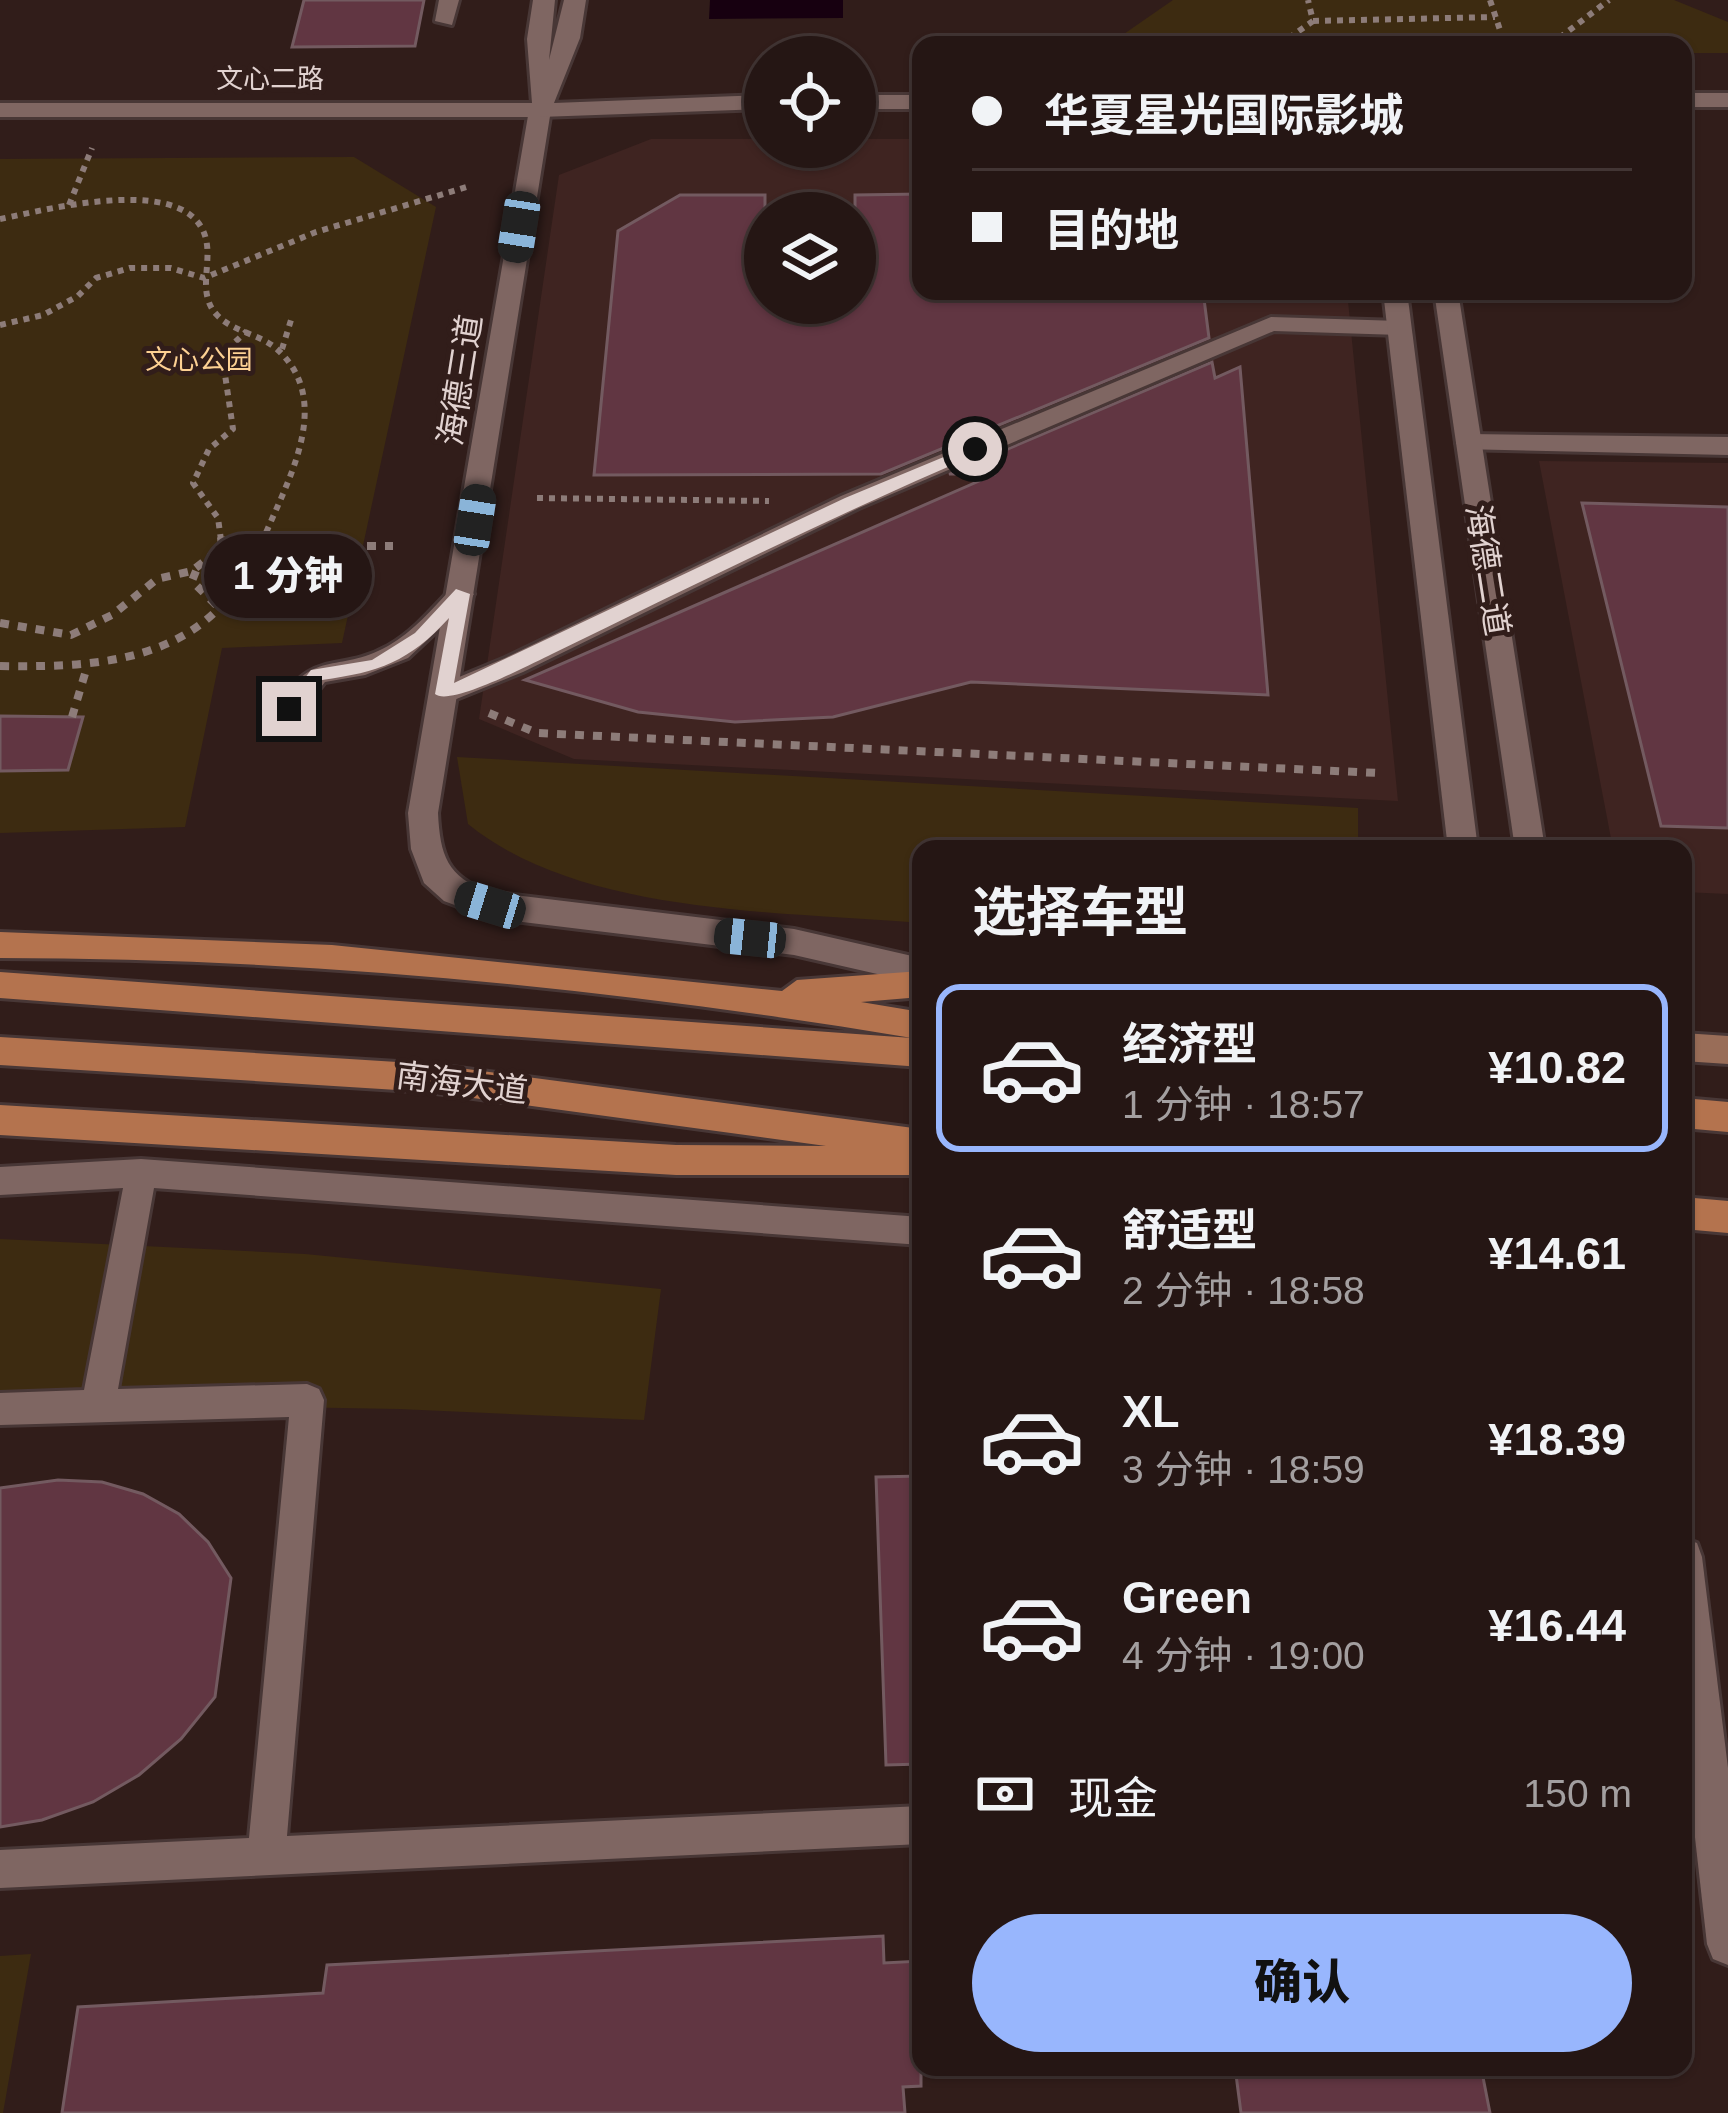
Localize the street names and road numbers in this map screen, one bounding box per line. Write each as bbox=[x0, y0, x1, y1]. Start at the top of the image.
street label: 文心二路 bbox=[216, 64, 324, 94]
street label: 海德三道 bbox=[431, 312, 489, 448]
street label: 海德二道 bbox=[1459, 502, 1517, 638]
street label: 南海大道 bbox=[394, 1057, 530, 1109]

